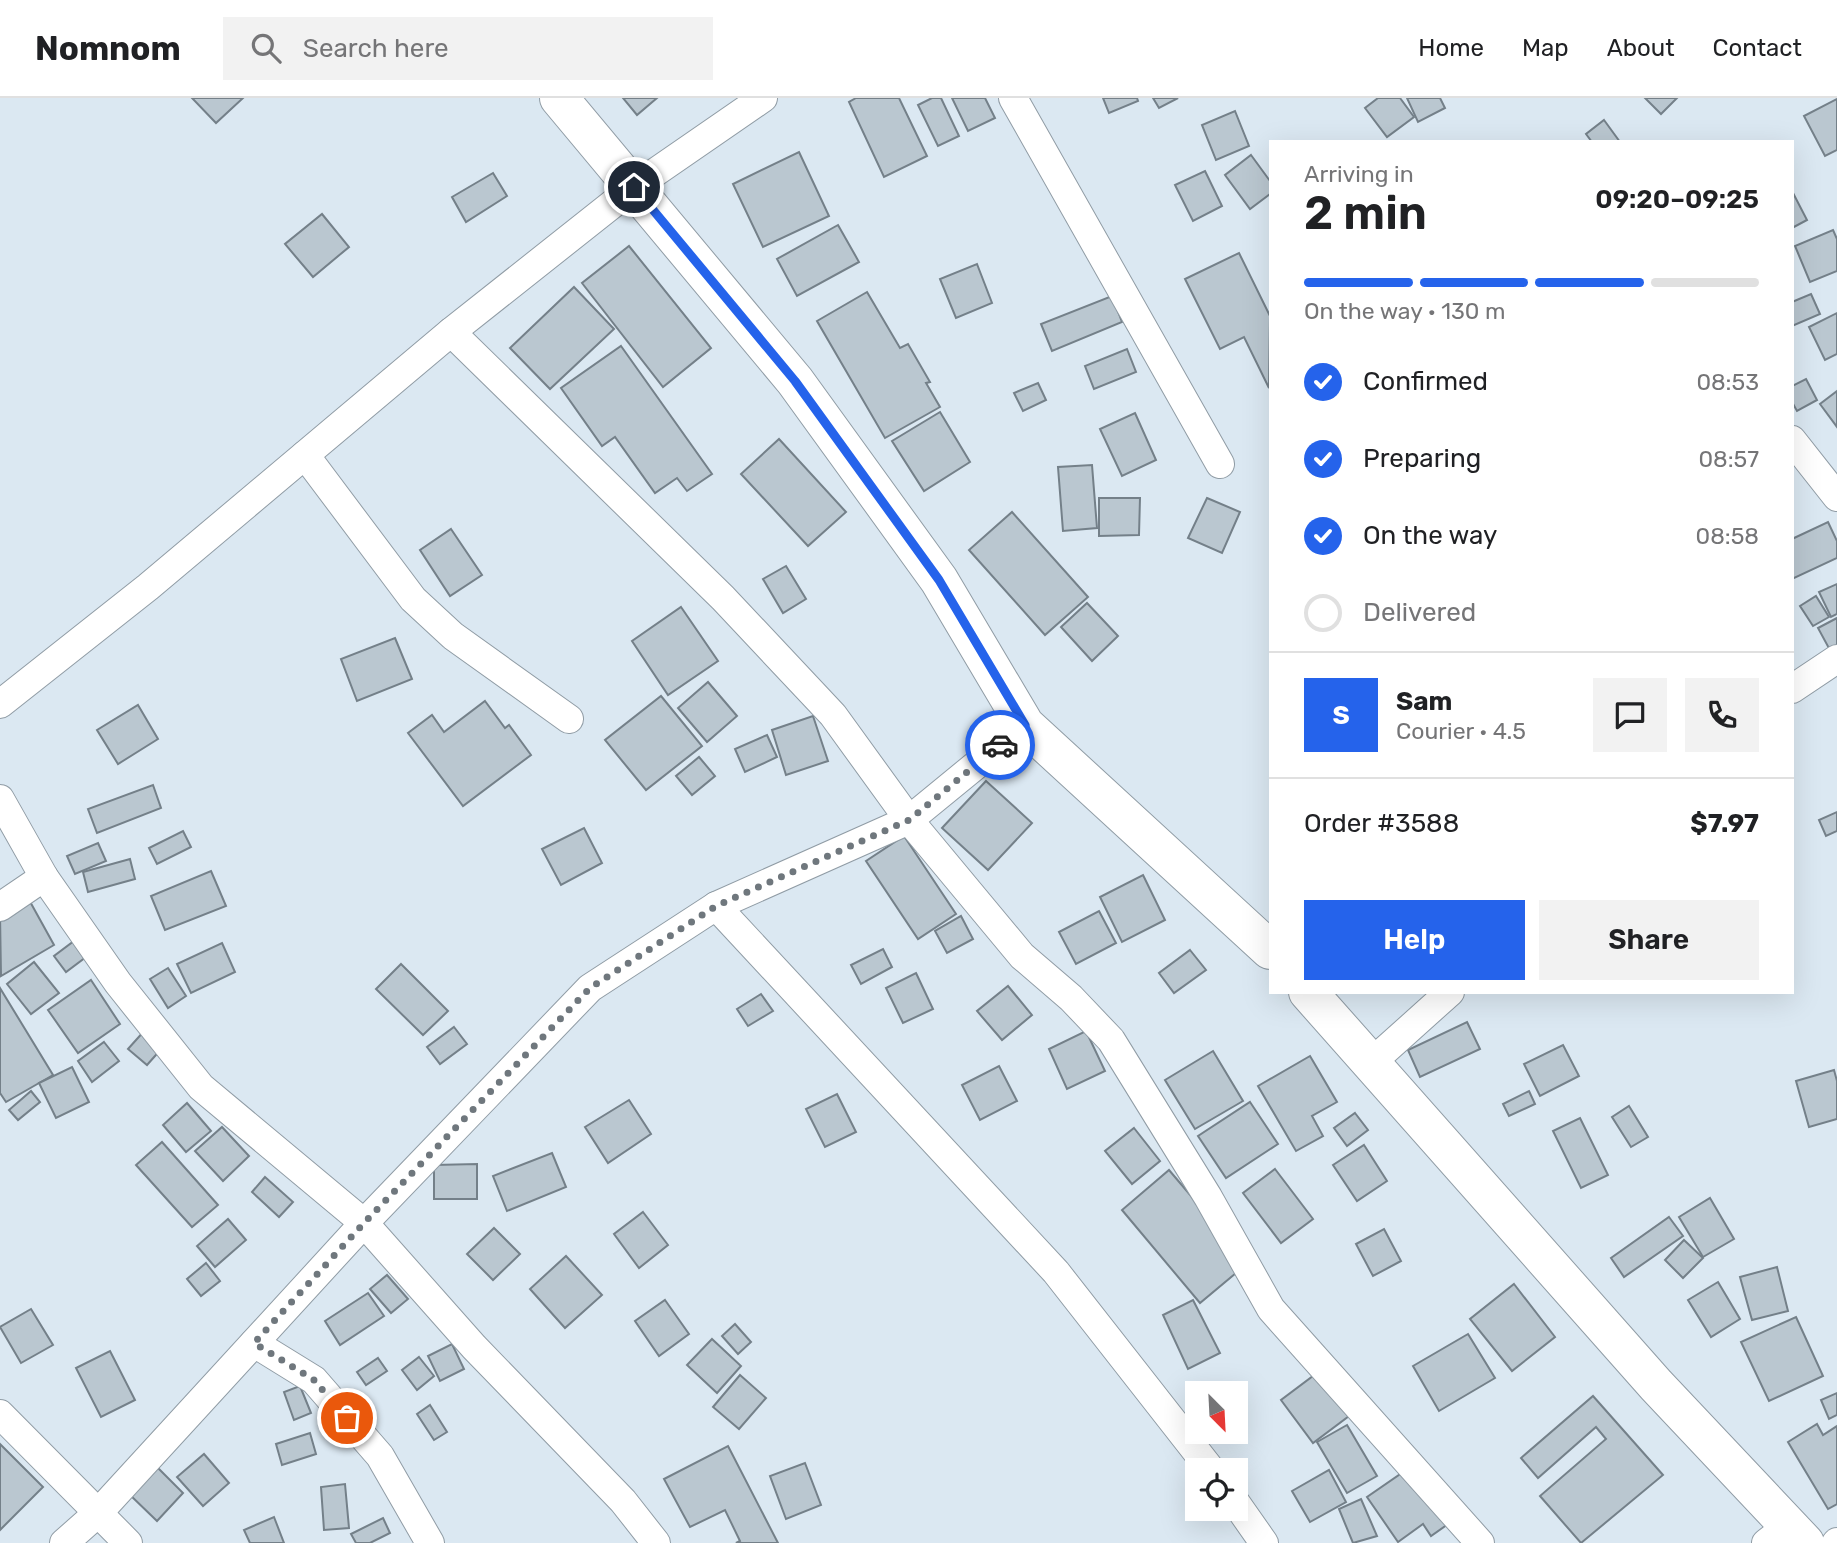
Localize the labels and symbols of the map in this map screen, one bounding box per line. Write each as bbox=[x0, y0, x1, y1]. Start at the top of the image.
pin bbox=[604, 157, 664, 217]
courier bbox=[965, 710, 1035, 780]
north arrow bbox=[1185, 1381, 1248, 1444]
pin bbox=[317, 1388, 377, 1448]

